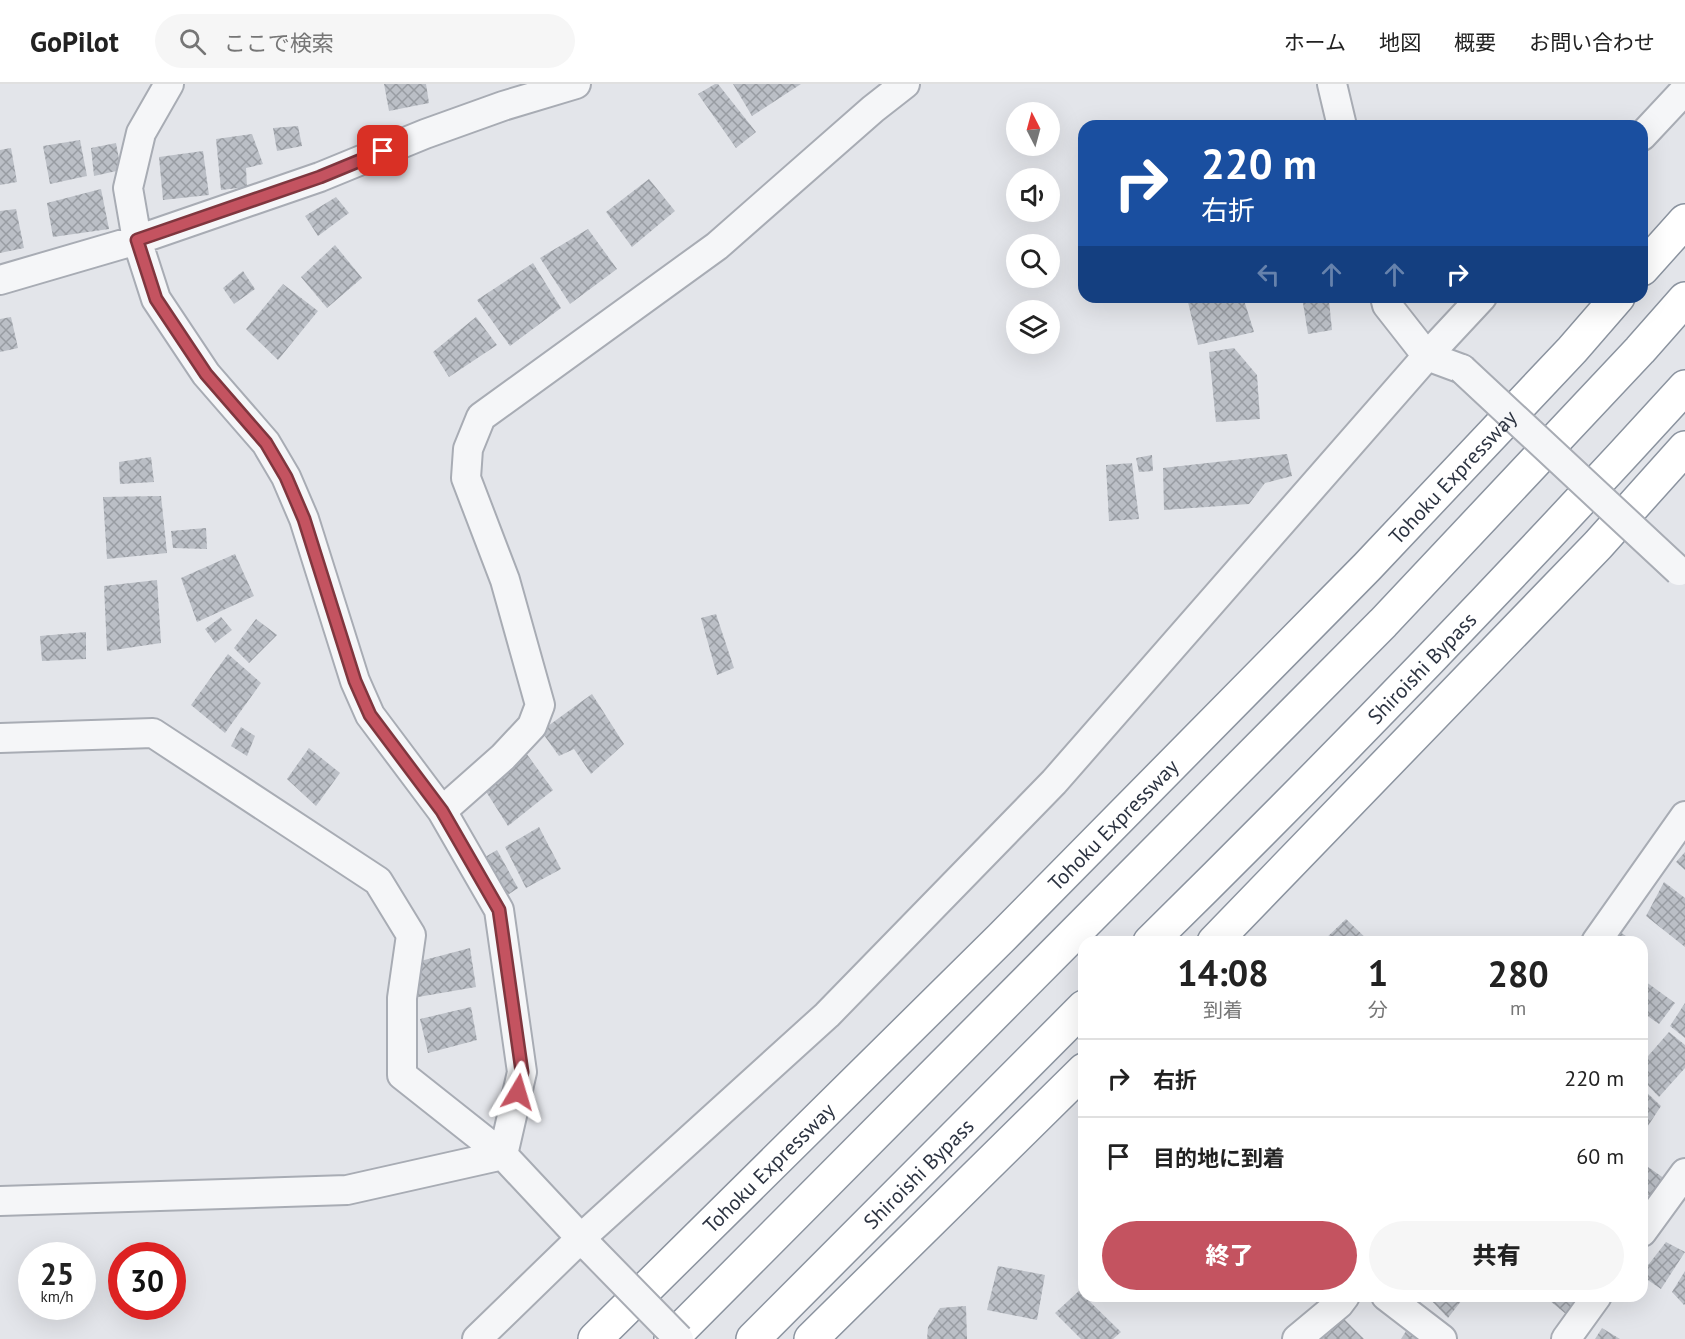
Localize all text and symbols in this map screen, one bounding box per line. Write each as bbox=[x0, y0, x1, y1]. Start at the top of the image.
search box bbox=[155, 14, 575, 68]
text: GoPilot bbox=[30, 23, 119, 60]
icon: search bbox=[176, 25, 209, 58]
text: ここで検索 bbox=[224, 29, 334, 57]
text: ホーム bbox=[1284, 29, 1346, 56]
text: 地図 bbox=[1379, 29, 1421, 56]
text: 概要 bbox=[1454, 29, 1496, 56]
text: お問い合わせ bbox=[1529, 29, 1655, 56]
north arrow bbox=[1006, 102, 1060, 156]
map controls bbox=[1006, 102, 1060, 354]
pin bbox=[357, 125, 408, 176]
icon: arrive bbox=[366, 134, 399, 167]
text: 220 m bbox=[1201, 136, 1317, 191]
icon: right bbox=[1102, 144, 1180, 222]
button: sound bbox=[1006, 168, 1060, 222]
text: 右折 bbox=[1201, 193, 1255, 227]
button: search bbox=[1006, 234, 1060, 288]
icon: left bbox=[1252, 258, 1285, 291]
icon: ahead bbox=[1315, 258, 1348, 291]
icon: ahead bbox=[1378, 258, 1411, 291]
icon: right bbox=[1441, 258, 1474, 291]
button: layers bbox=[1006, 300, 1060, 354]
street label: Tohoku Expressway bbox=[1383, 404, 1522, 549]
street label: Shiroishi Bypass bbox=[1361, 606, 1482, 729]
street label: Tohoku Expressway bbox=[1042, 753, 1184, 896]
text: 14:08 bbox=[1177, 949, 1269, 996]
text: 1 bbox=[1368, 949, 1388, 996]
text: 280 bbox=[1487, 950, 1549, 997]
text: m bbox=[1510, 995, 1526, 1021]
text: 到着 bbox=[1203, 997, 1243, 1023]
text: 分 bbox=[1368, 997, 1388, 1023]
position arrow bbox=[486, 1060, 550, 1124]
icon: right bbox=[1102, 1062, 1135, 1095]
text: 220 m bbox=[1564, 1064, 1624, 1092]
text: 右折 bbox=[1153, 1066, 1197, 1094]
street label: Tohoku Expressway bbox=[697, 1096, 840, 1238]
street label: Shiroishi Bypass bbox=[857, 1112, 979, 1234]
icon: arrive bbox=[1102, 1140, 1135, 1173]
text: 60 m bbox=[1576, 1142, 1624, 1170]
text: 目的地に到着 bbox=[1153, 1144, 1285, 1172]
button: 終了 bbox=[1102, 1221, 1357, 1290]
button: 共有 bbox=[1369, 1221, 1624, 1290]
speed limit sign: 30 bbox=[108, 1242, 186, 1320]
text: 25 bbox=[40, 1254, 74, 1293]
text: km/h bbox=[41, 1287, 73, 1306]

